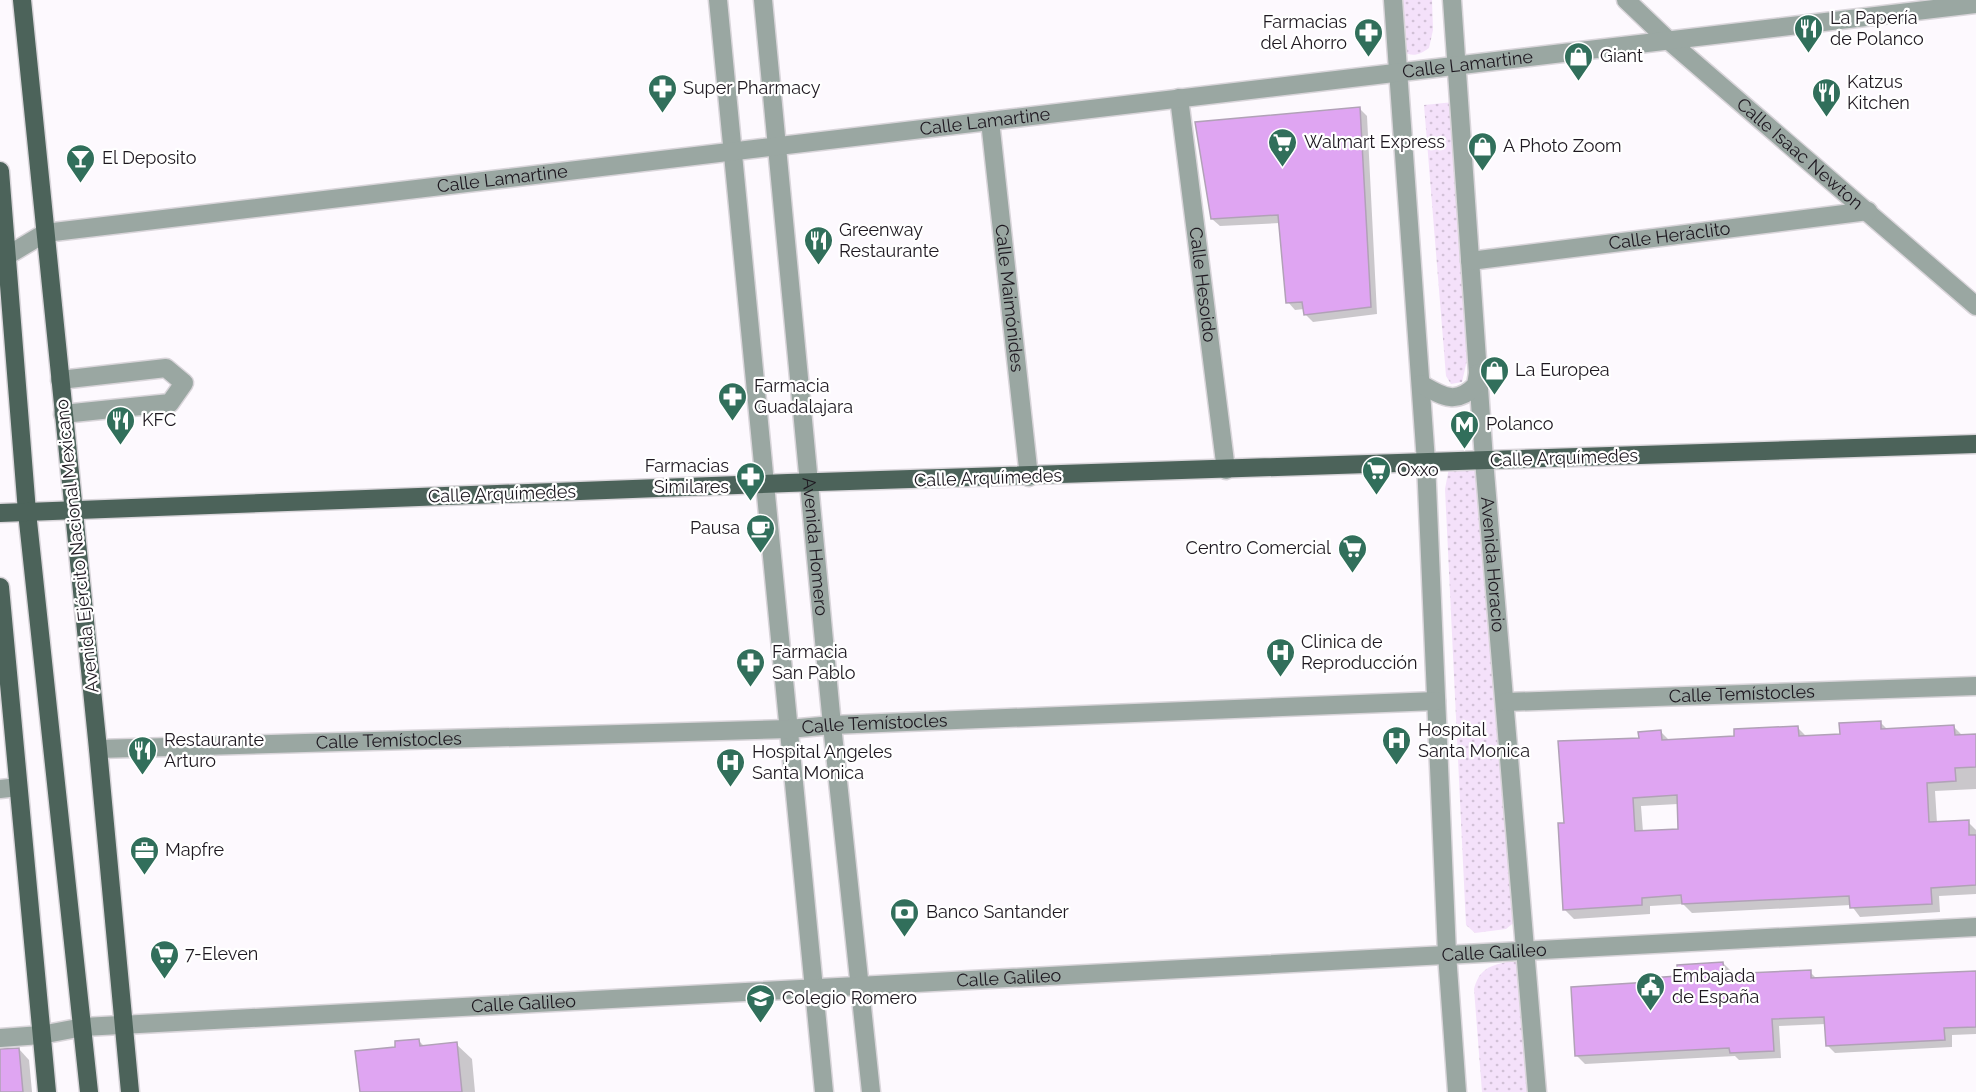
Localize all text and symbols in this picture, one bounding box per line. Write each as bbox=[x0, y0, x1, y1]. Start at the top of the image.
place label: La Papería de Polanco bbox=[1830, 7, 1924, 49]
place label: Farmacias del Ahorro bbox=[1260, 11, 1347, 53]
restaurant icon: La Papería de Polanco bbox=[1793, 12, 1825, 54]
pharmacy icon: Farmacias del Ahorro bbox=[1352, 16, 1384, 58]
shop icon: Giant bbox=[1563, 40, 1595, 82]
place label: Giant bbox=[1600, 45, 1643, 66]
street label: Calle Lamartine bbox=[1401, 46, 1534, 82]
place label: Katzus Kitchen bbox=[1847, 71, 1910, 113]
pharmacy icon: Super Pharmacy bbox=[646, 72, 678, 114]
restaurant icon: Katzus Kitchen bbox=[1810, 76, 1842, 118]
place label: Super Pharmacy bbox=[683, 77, 821, 98]
street label: Calle Isaac Newton bbox=[1733, 93, 1867, 214]
street label: Calle Lamartine bbox=[918, 103, 1052, 139]
supermarket icon: Walmart Express bbox=[1267, 126, 1299, 168]
shop icon: A Photo Zoom bbox=[1466, 130, 1498, 172]
place label: Walmart Express bbox=[1304, 131, 1445, 152]
place label: A Photo Zoom bbox=[1503, 135, 1622, 156]
bar icon: El Deposito bbox=[65, 142, 97, 184]
place label: El Deposito bbox=[102, 147, 197, 168]
street label: Calle Lamartine bbox=[436, 160, 569, 196]
street label: Calle Heráclito bbox=[1607, 217, 1732, 253]
place label: Greenway Restaurante bbox=[839, 219, 940, 261]
street label: Calle Maimónides bbox=[991, 223, 1028, 373]
restaurant icon: Greenway Restaurante bbox=[802, 224, 834, 266]
street label: Calle Hesoido bbox=[1185, 226, 1221, 344]
shop icon: La Europea bbox=[1478, 354, 1510, 396]
place label: La Europea bbox=[1515, 359, 1610, 380]
place label: Farmacia Guadalajara bbox=[754, 375, 853, 417]
pharmacy icon: Farmacia Guadalajara bbox=[717, 380, 749, 422]
street label: Avenida Ejército Nacional Mexicano bbox=[51, 398, 102, 694]
restaurant icon: KFC bbox=[105, 404, 137, 446]
metro station icon: Polanco bbox=[1449, 408, 1481, 450]
place label: KFC bbox=[142, 409, 176, 430]
place label: Polanco bbox=[1486, 413, 1554, 434]
street label: Calle Arquímedes bbox=[1490, 444, 1639, 471]
supermarket icon: Oxxo bbox=[1360, 454, 1392, 496]
place label: Farmacias Similares bbox=[645, 455, 729, 497]
place label: Oxxo bbox=[1397, 459, 1439, 480]
pharmacy icon: Farmacias Similares bbox=[734, 460, 766, 502]
street label: Calle Arquímedes bbox=[914, 464, 1063, 491]
street label: Avenida Homero bbox=[798, 476, 833, 617]
street label: Calle Arquímedes bbox=[428, 480, 577, 507]
street label: Avenida Horacio bbox=[1477, 496, 1509, 633]
cafe icon: Pausa bbox=[745, 512, 777, 554]
place label: Pausa bbox=[690, 517, 740, 538]
supermarket icon: Centro Comercial bbox=[1336, 532, 1368, 574]
place label: Centro Comercial bbox=[1186, 537, 1331, 558]
place label: Clinica de Reproducción bbox=[1301, 631, 1418, 673]
hospital icon: Clinica de Reproducción bbox=[1264, 636, 1296, 678]
place label: Farmacia San Pablo bbox=[772, 641, 856, 683]
pharmacy icon: Farmacia San Pablo bbox=[735, 646, 767, 688]
street label: Calle Temístocles bbox=[1669, 680, 1815, 706]
street label: Calle Temístocles bbox=[801, 709, 948, 738]
place label: Hospital Santa Monica bbox=[1418, 719, 1530, 761]
hospital icon: Hospital Santa Monica bbox=[1381, 724, 1413, 766]
street label: Calle Temístocles bbox=[316, 727, 462, 753]
place label: Restaurante Arturo bbox=[164, 729, 265, 771]
restaurant icon: Restaurante Arturo bbox=[127, 734, 159, 776]
place label: Hospital Angeles Santa Monica bbox=[752, 741, 893, 783]
hospital icon: Hospital Angeles Santa Monica bbox=[715, 746, 747, 788]
office icon: Mapfre bbox=[128, 834, 160, 876]
place label: Mapfre bbox=[165, 839, 224, 860]
bank icon: Banco Santander bbox=[889, 896, 921, 938]
place label: Banco Santander bbox=[926, 901, 1070, 922]
supermarket icon: 7-Eleven bbox=[148, 938, 180, 980]
street label: Calle Galileo bbox=[1441, 939, 1547, 965]
place label: 7-Eleven bbox=[185, 943, 258, 964]
street label: Calle Galileo bbox=[956, 964, 1062, 991]
place label: Embajada de España bbox=[1672, 965, 1759, 1007]
public building icon: Embajada de España bbox=[1635, 970, 1667, 1012]
school or university icon: Colegio Romero bbox=[745, 982, 777, 1024]
place label: Colegio Romero bbox=[782, 987, 917, 1008]
street label: Calle Galileo bbox=[471, 990, 577, 1016]

